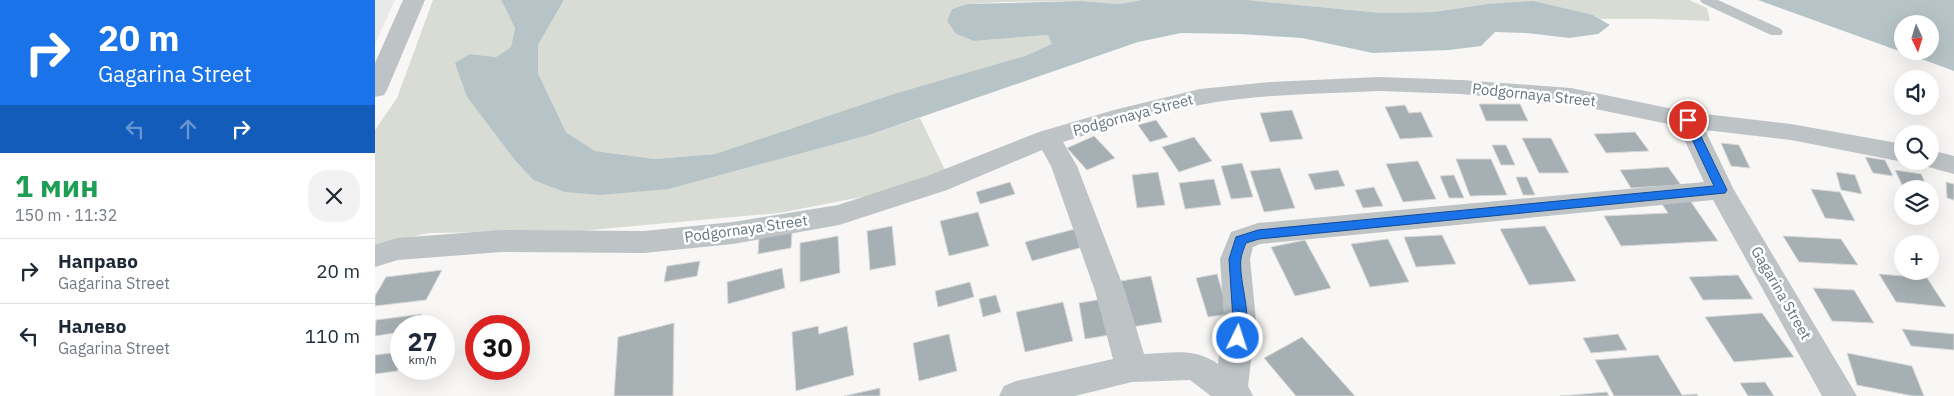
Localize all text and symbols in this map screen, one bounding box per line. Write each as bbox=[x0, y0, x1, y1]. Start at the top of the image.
text: 20 m bbox=[98, 15, 180, 61]
north arrow bbox=[1894, 15, 1939, 60]
map controls bbox=[1894, 15, 1939, 280]
icon: right bbox=[15, 20, 80, 85]
text: Gagarina Street bbox=[98, 59, 252, 88]
button: sound bbox=[1894, 70, 1939, 115]
street label: Podgornaya Street bbox=[1471, 79, 1597, 110]
street label: Podgornaya Street bbox=[1070, 89, 1195, 140]
pin bbox=[1667, 99, 1709, 141]
icon: arrive bbox=[1674, 106, 1702, 134]
icon: left bbox=[121, 115, 149, 143]
icon: ahead bbox=[174, 115, 202, 143]
icon: right bbox=[227, 115, 255, 143]
button: search bbox=[1894, 125, 1939, 170]
text: 1 мин bbox=[15, 166, 99, 205]
button: close bbox=[308, 170, 360, 222]
button: layers bbox=[1894, 180, 1939, 225]
text: 150 m · 11:32 bbox=[15, 205, 117, 225]
street label: Podgornaya Street bbox=[683, 210, 809, 247]
button: + bbox=[1894, 235, 1939, 280]
street label: Gagarina Street bbox=[1747, 243, 1816, 343]
text: Направо bbox=[58, 249, 138, 273]
icon: right bbox=[15, 257, 43, 285]
text: 20 m bbox=[316, 259, 360, 283]
text: Gagarina Street bbox=[58, 273, 170, 293]
position arrow bbox=[1211, 311, 1263, 363]
text: Налево bbox=[58, 314, 127, 338]
speed limit sign: 30 bbox=[465, 315, 530, 380]
icon: left bbox=[15, 322, 43, 350]
text: 110 m bbox=[305, 324, 360, 348]
text: 27 bbox=[407, 325, 438, 358]
text: Gagarina Street bbox=[58, 338, 170, 358]
text: km/h bbox=[408, 352, 437, 367]

